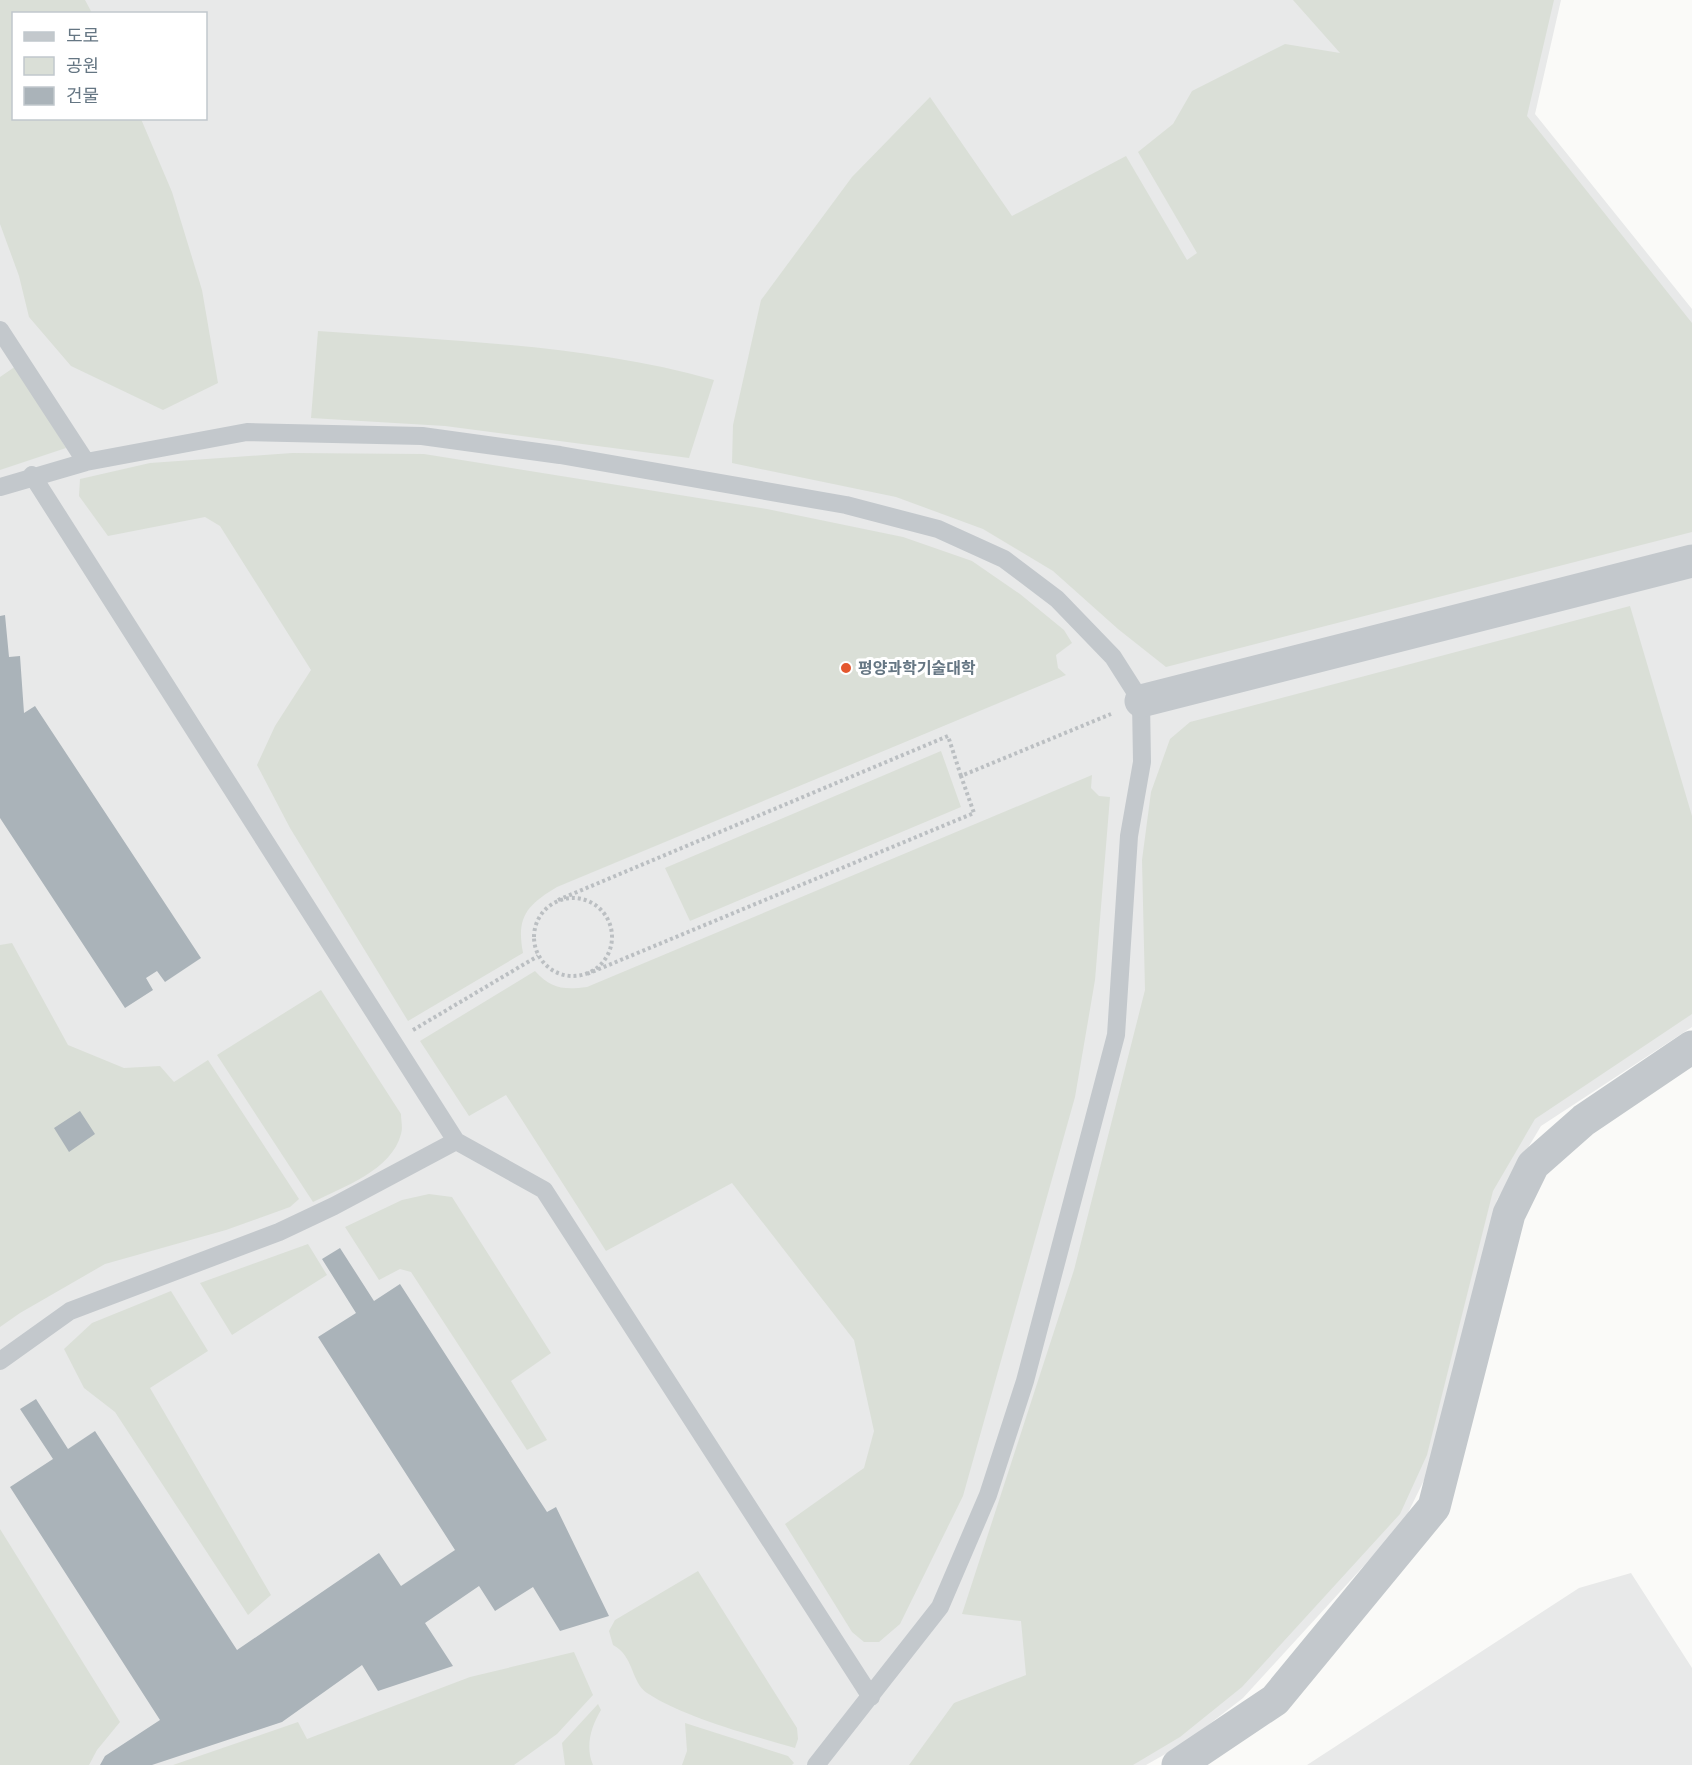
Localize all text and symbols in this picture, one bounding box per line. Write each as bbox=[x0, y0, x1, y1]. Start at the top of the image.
legend bbox=[12, 12, 207, 120]
text: 도로 bbox=[66, 22, 99, 49]
text: 공원 bbox=[66, 52, 99, 79]
text: 건물 bbox=[66, 82, 99, 109]
place label: 평양과학기술대학 bbox=[858, 656, 976, 680]
marker: 평양과학기술대학 bbox=[839, 661, 853, 675]

